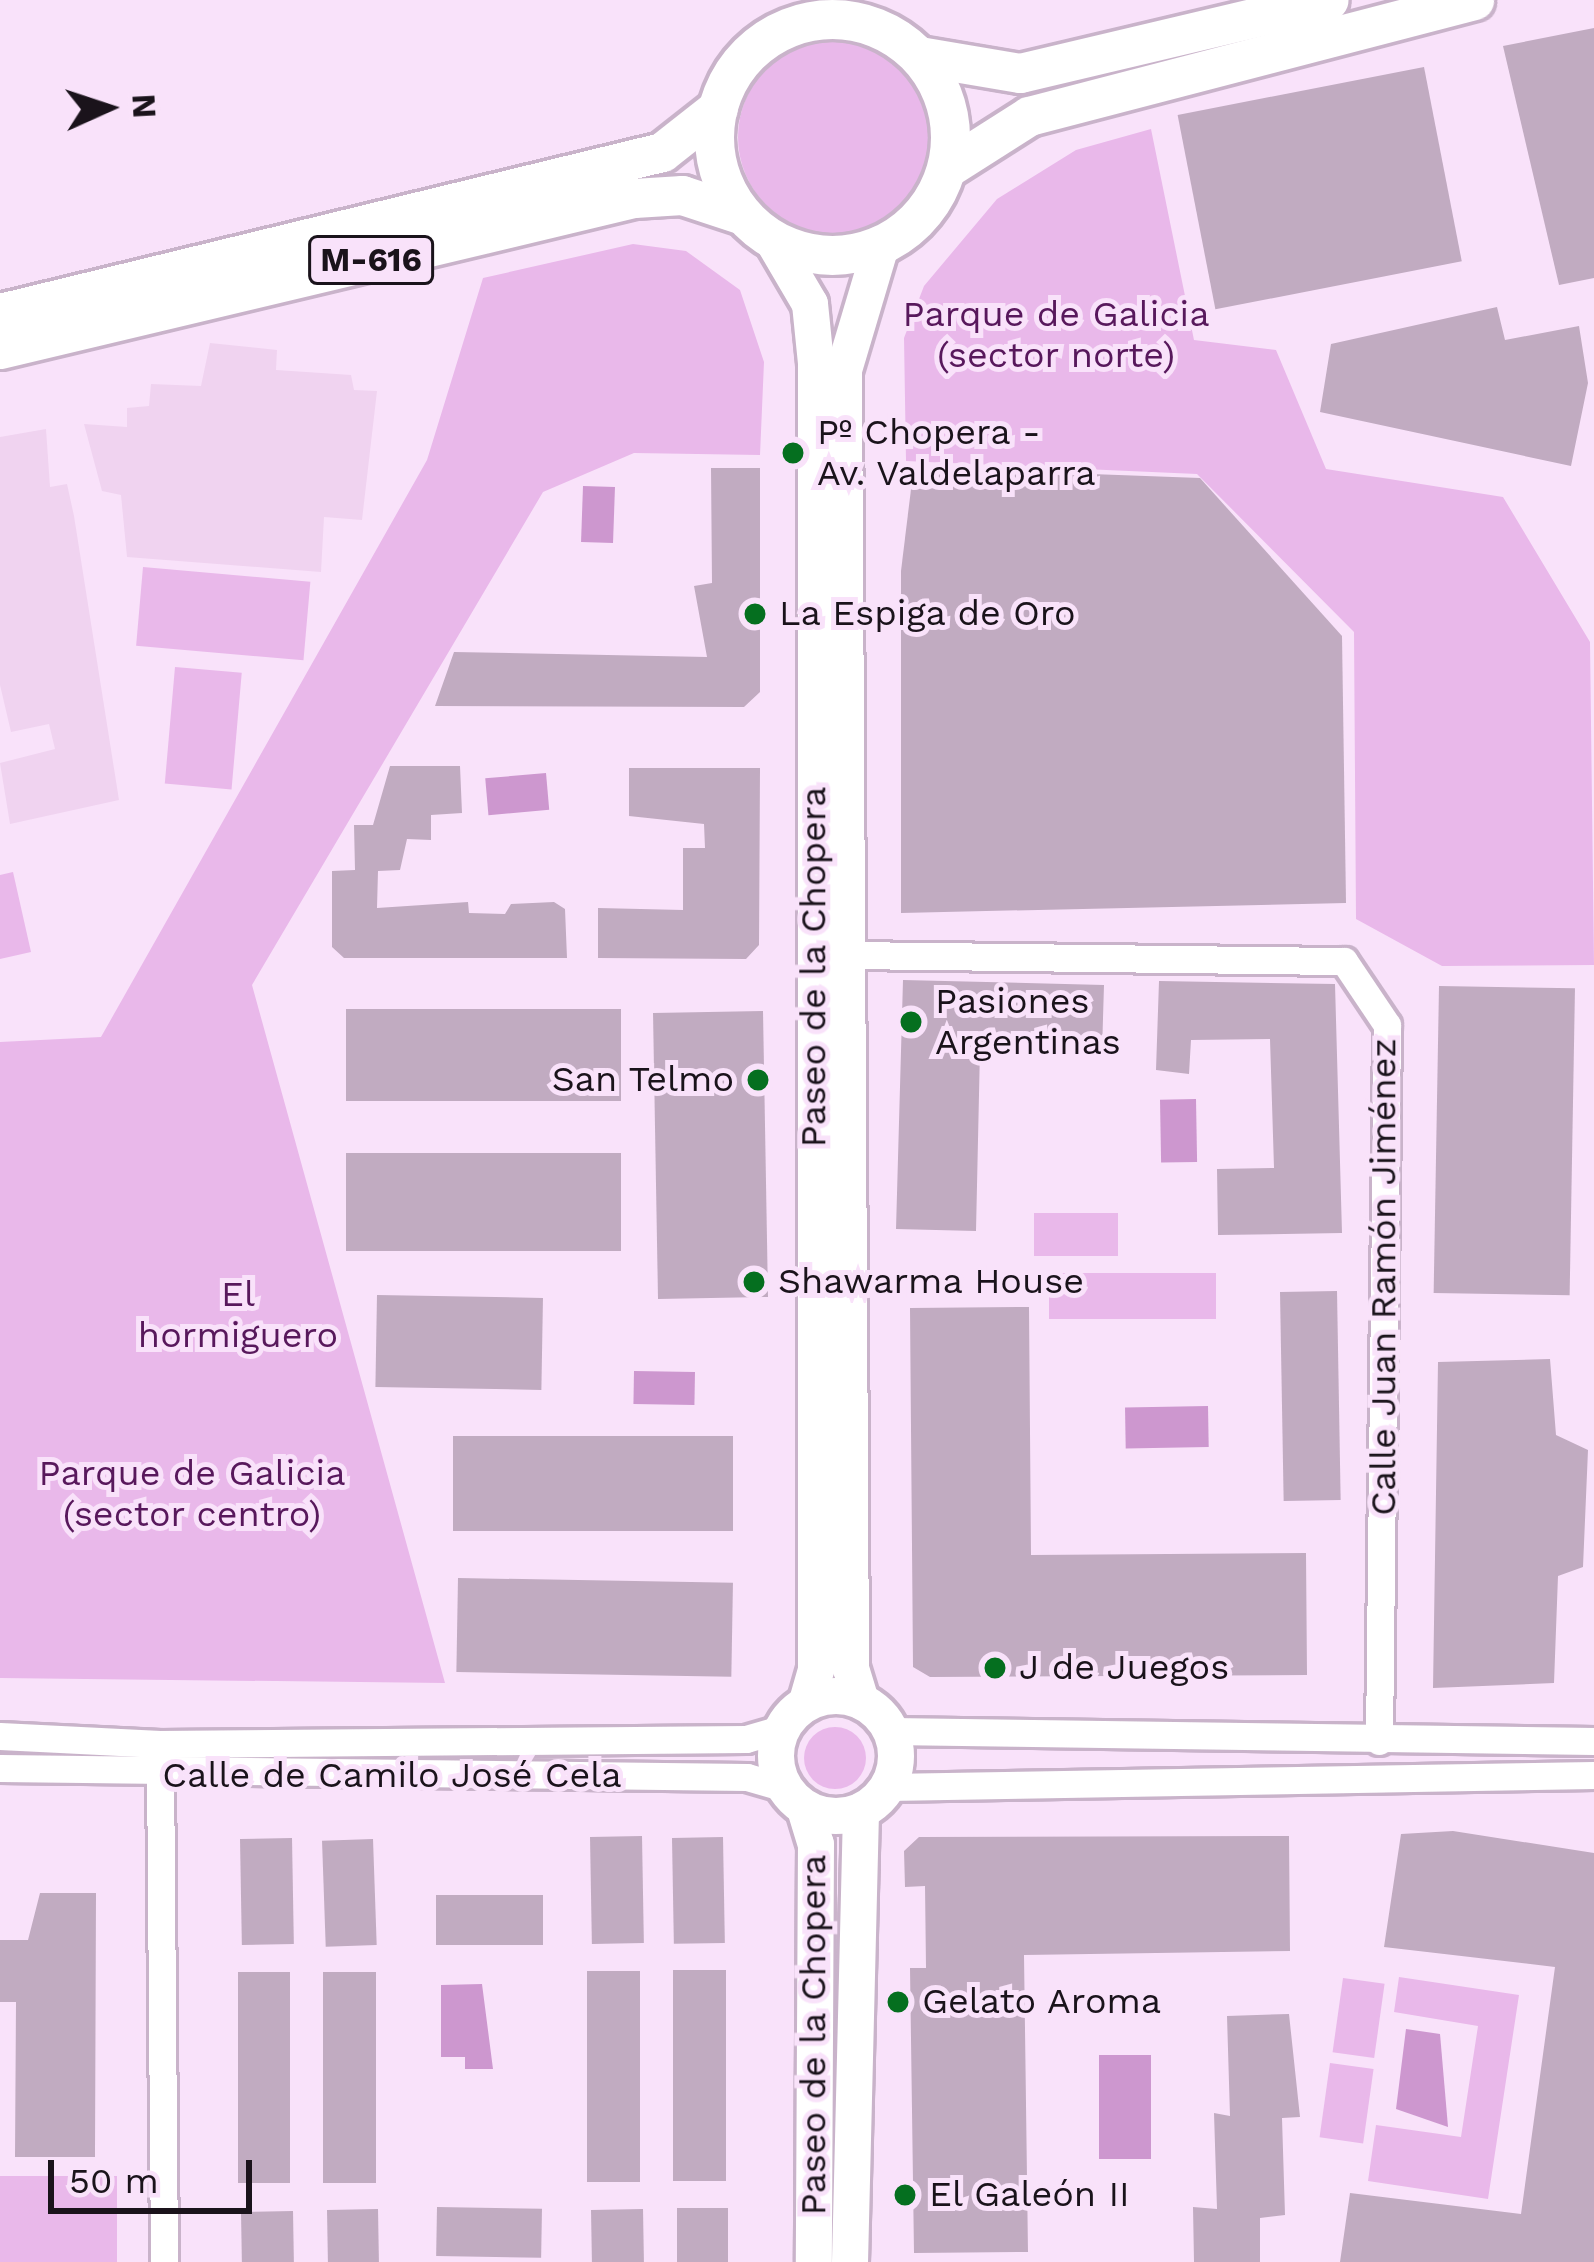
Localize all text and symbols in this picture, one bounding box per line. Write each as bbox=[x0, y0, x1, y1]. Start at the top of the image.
north arrow bbox=[48, 48, 168, 168]
text: N bbox=[124, 93, 165, 119]
road number: M-616 bbox=[308, 233, 434, 287]
park label: Parque de Galicia (sector norte) bbox=[902, 292, 1210, 377]
place label: Pº Chopera - Av. Valdelaparra bbox=[817, 410, 1097, 495]
marker: Pº Chopera - Av. Valdelaparra bbox=[780, 440, 806, 466]
place label: La Espiga de Oro bbox=[779, 592, 1077, 636]
marker: La Espiga de Oro bbox=[742, 601, 768, 627]
street label: Paseo de la Chopera bbox=[792, 786, 836, 1148]
place label: Pasiones Argentinas bbox=[935, 979, 1121, 1064]
marker: Pasiones Argentinas bbox=[898, 1009, 924, 1035]
street label: Calle Juan Ramón Jiménez bbox=[1362, 1037, 1406, 1517]
place label: San Telmo bbox=[551, 1058, 734, 1102]
marker: San Telmo bbox=[745, 1067, 771, 1093]
place label: Shawarma House bbox=[778, 1260, 1085, 1304]
marker: Shawarma House bbox=[741, 1269, 767, 1295]
park label: El hormiguero bbox=[138, 1272, 338, 1357]
park label: Parque de Galicia (sector centro) bbox=[38, 1451, 346, 1536]
place label: J de Juegos bbox=[1019, 1646, 1230, 1690]
marker: J de Juegos bbox=[982, 1655, 1008, 1681]
street label: Calle de Camilo José Cela bbox=[162, 1754, 622, 1798]
street label: Paseo de la Chopera bbox=[792, 1854, 836, 2216]
place label: Gelato Aroma bbox=[922, 1980, 1163, 2024]
marker: Gelato Aroma bbox=[885, 1989, 911, 2015]
scale bar bbox=[54, 2136, 258, 2210]
text: 50 m bbox=[69, 2160, 159, 2202]
place label: El Galeón II bbox=[929, 2173, 1131, 2217]
marker: El Galeón II bbox=[892, 2182, 918, 2208]

